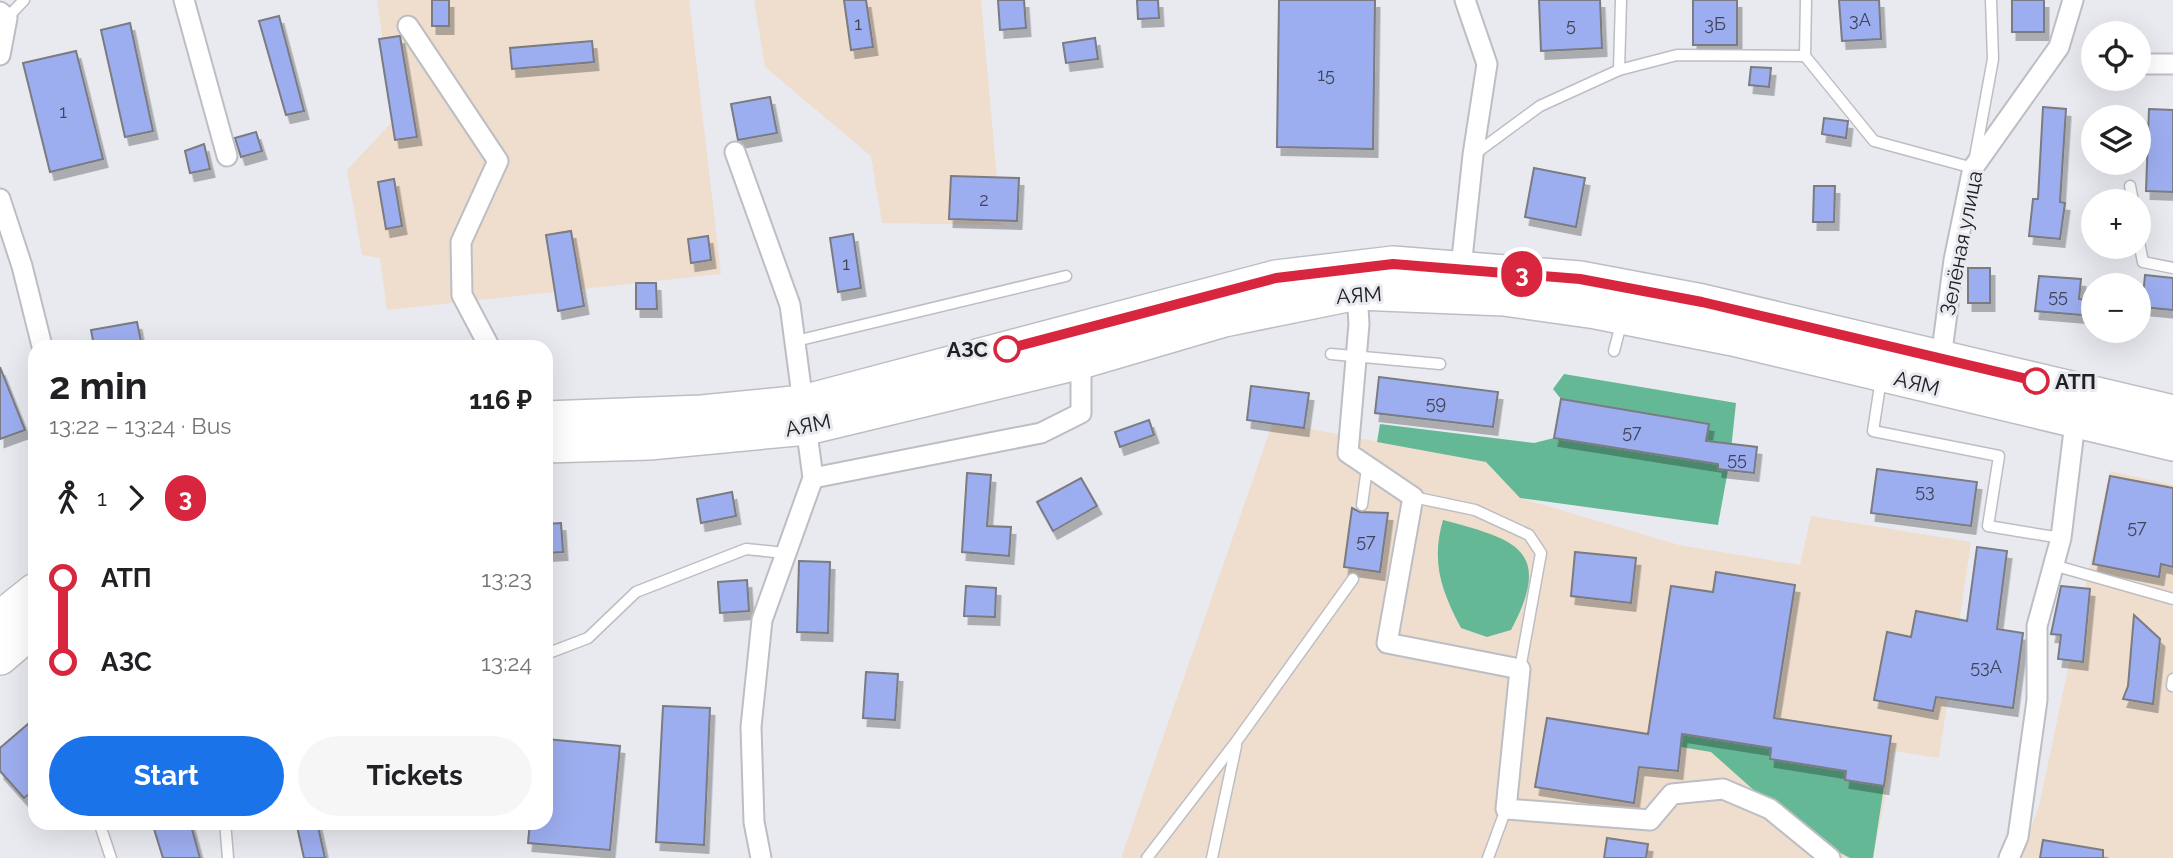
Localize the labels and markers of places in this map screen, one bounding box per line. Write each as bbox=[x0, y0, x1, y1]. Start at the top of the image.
marker: АЗС bbox=[994, 336, 1020, 362]
place label: АЗС bbox=[947, 337, 988, 362]
marker: АТП bbox=[2023, 368, 2049, 394]
place label: АТП bbox=[2055, 369, 2096, 394]

